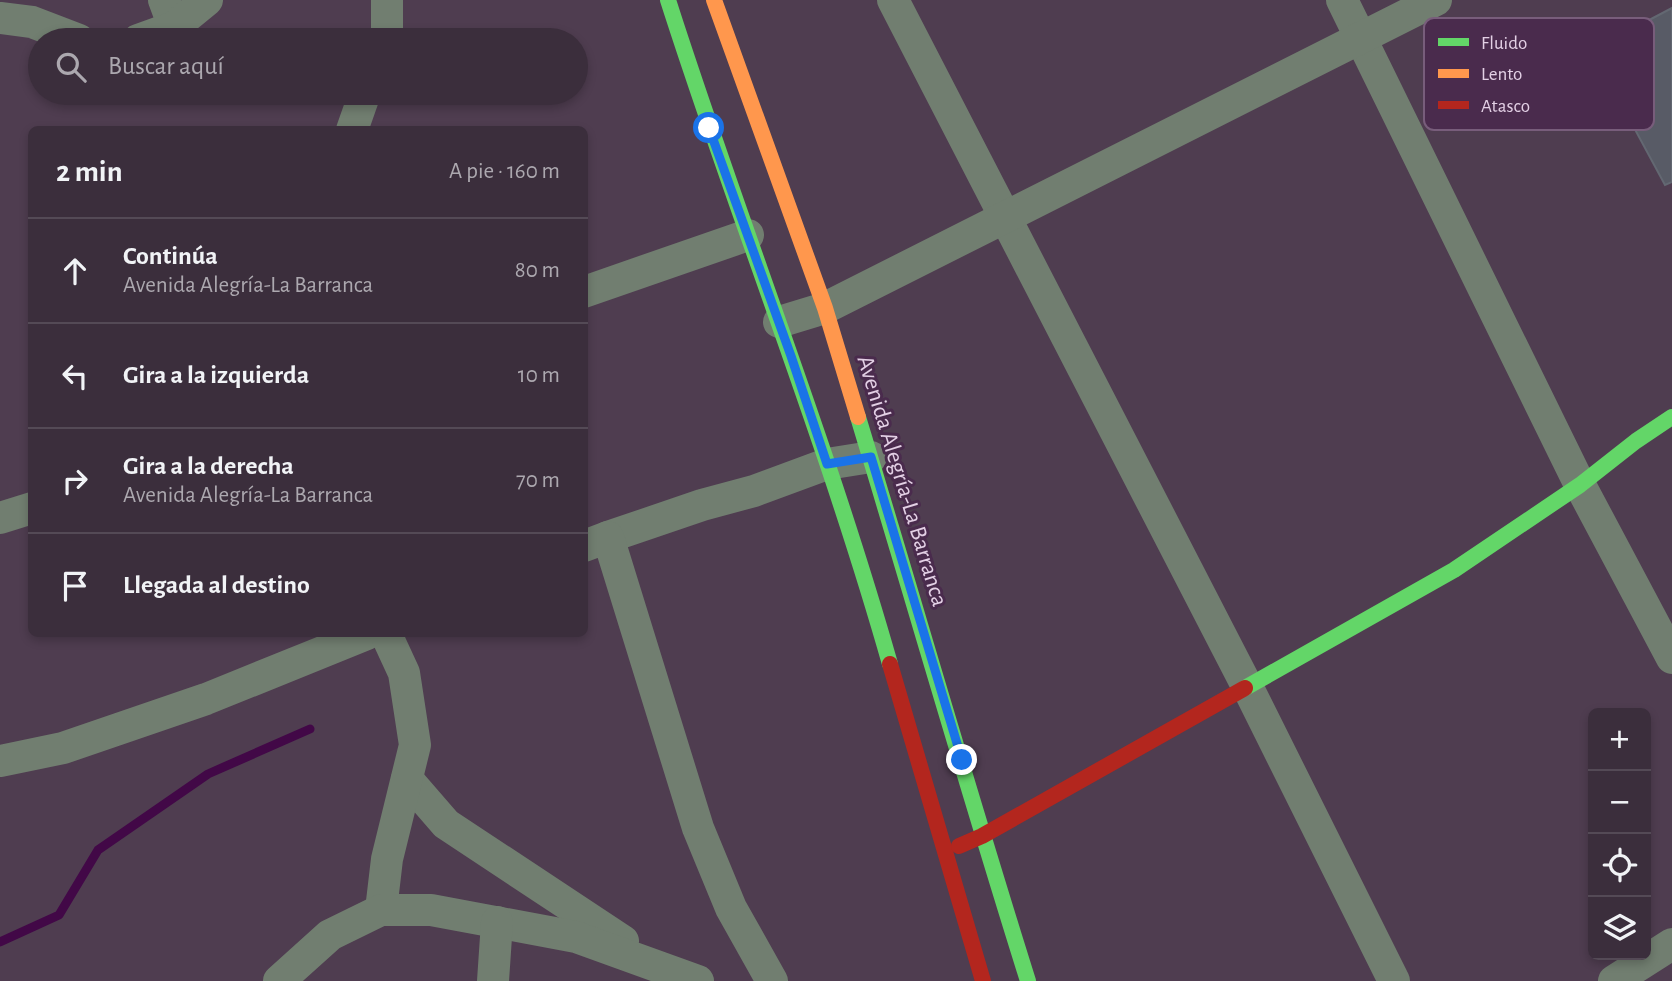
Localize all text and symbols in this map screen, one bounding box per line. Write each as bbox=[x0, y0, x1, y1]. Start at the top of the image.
legend bbox=[1424, 18, 1654, 130]
search box bbox=[28, 28, 588, 105]
text: Fluido bbox=[1481, 34, 1527, 53]
icon: search bbox=[52, 48, 90, 86]
text: Buscar aquí bbox=[108, 53, 224, 79]
text: Lento bbox=[1481, 65, 1522, 84]
text: Atasco bbox=[1481, 97, 1530, 116]
route start bbox=[693, 112, 724, 143]
text: 2 min bbox=[56, 157, 123, 187]
text: A pie · 160 m bbox=[449, 160, 560, 183]
text: Continúa bbox=[123, 243, 218, 269]
icon: ahead bbox=[56, 252, 94, 290]
text: 80 m bbox=[515, 259, 560, 282]
text: Avenida Alegría-La Barranca bbox=[123, 274, 373, 297]
street label: Avenida Alegría-La Barranca bbox=[852, 353, 952, 609]
icon: left bbox=[56, 357, 94, 395]
text: Gira a la izquierda bbox=[123, 362, 309, 388]
text: 10 m bbox=[518, 364, 560, 387]
text: Gira a la derecha bbox=[123, 453, 294, 479]
icon: right bbox=[56, 462, 94, 500]
text: 70 m bbox=[516, 469, 560, 492]
text: Avenida Alegría-La Barranca bbox=[123, 484, 373, 507]
icon: arrive bbox=[56, 567, 94, 605]
text: Llegada al destino bbox=[123, 572, 310, 598]
map controls bbox=[1588, 708, 1651, 960]
button: + bbox=[1588, 708, 1651, 771]
route end bbox=[946, 744, 977, 775]
button: − bbox=[1588, 771, 1651, 834]
button: locate bbox=[1588, 834, 1651, 897]
button: layers bbox=[1588, 897, 1651, 960]

